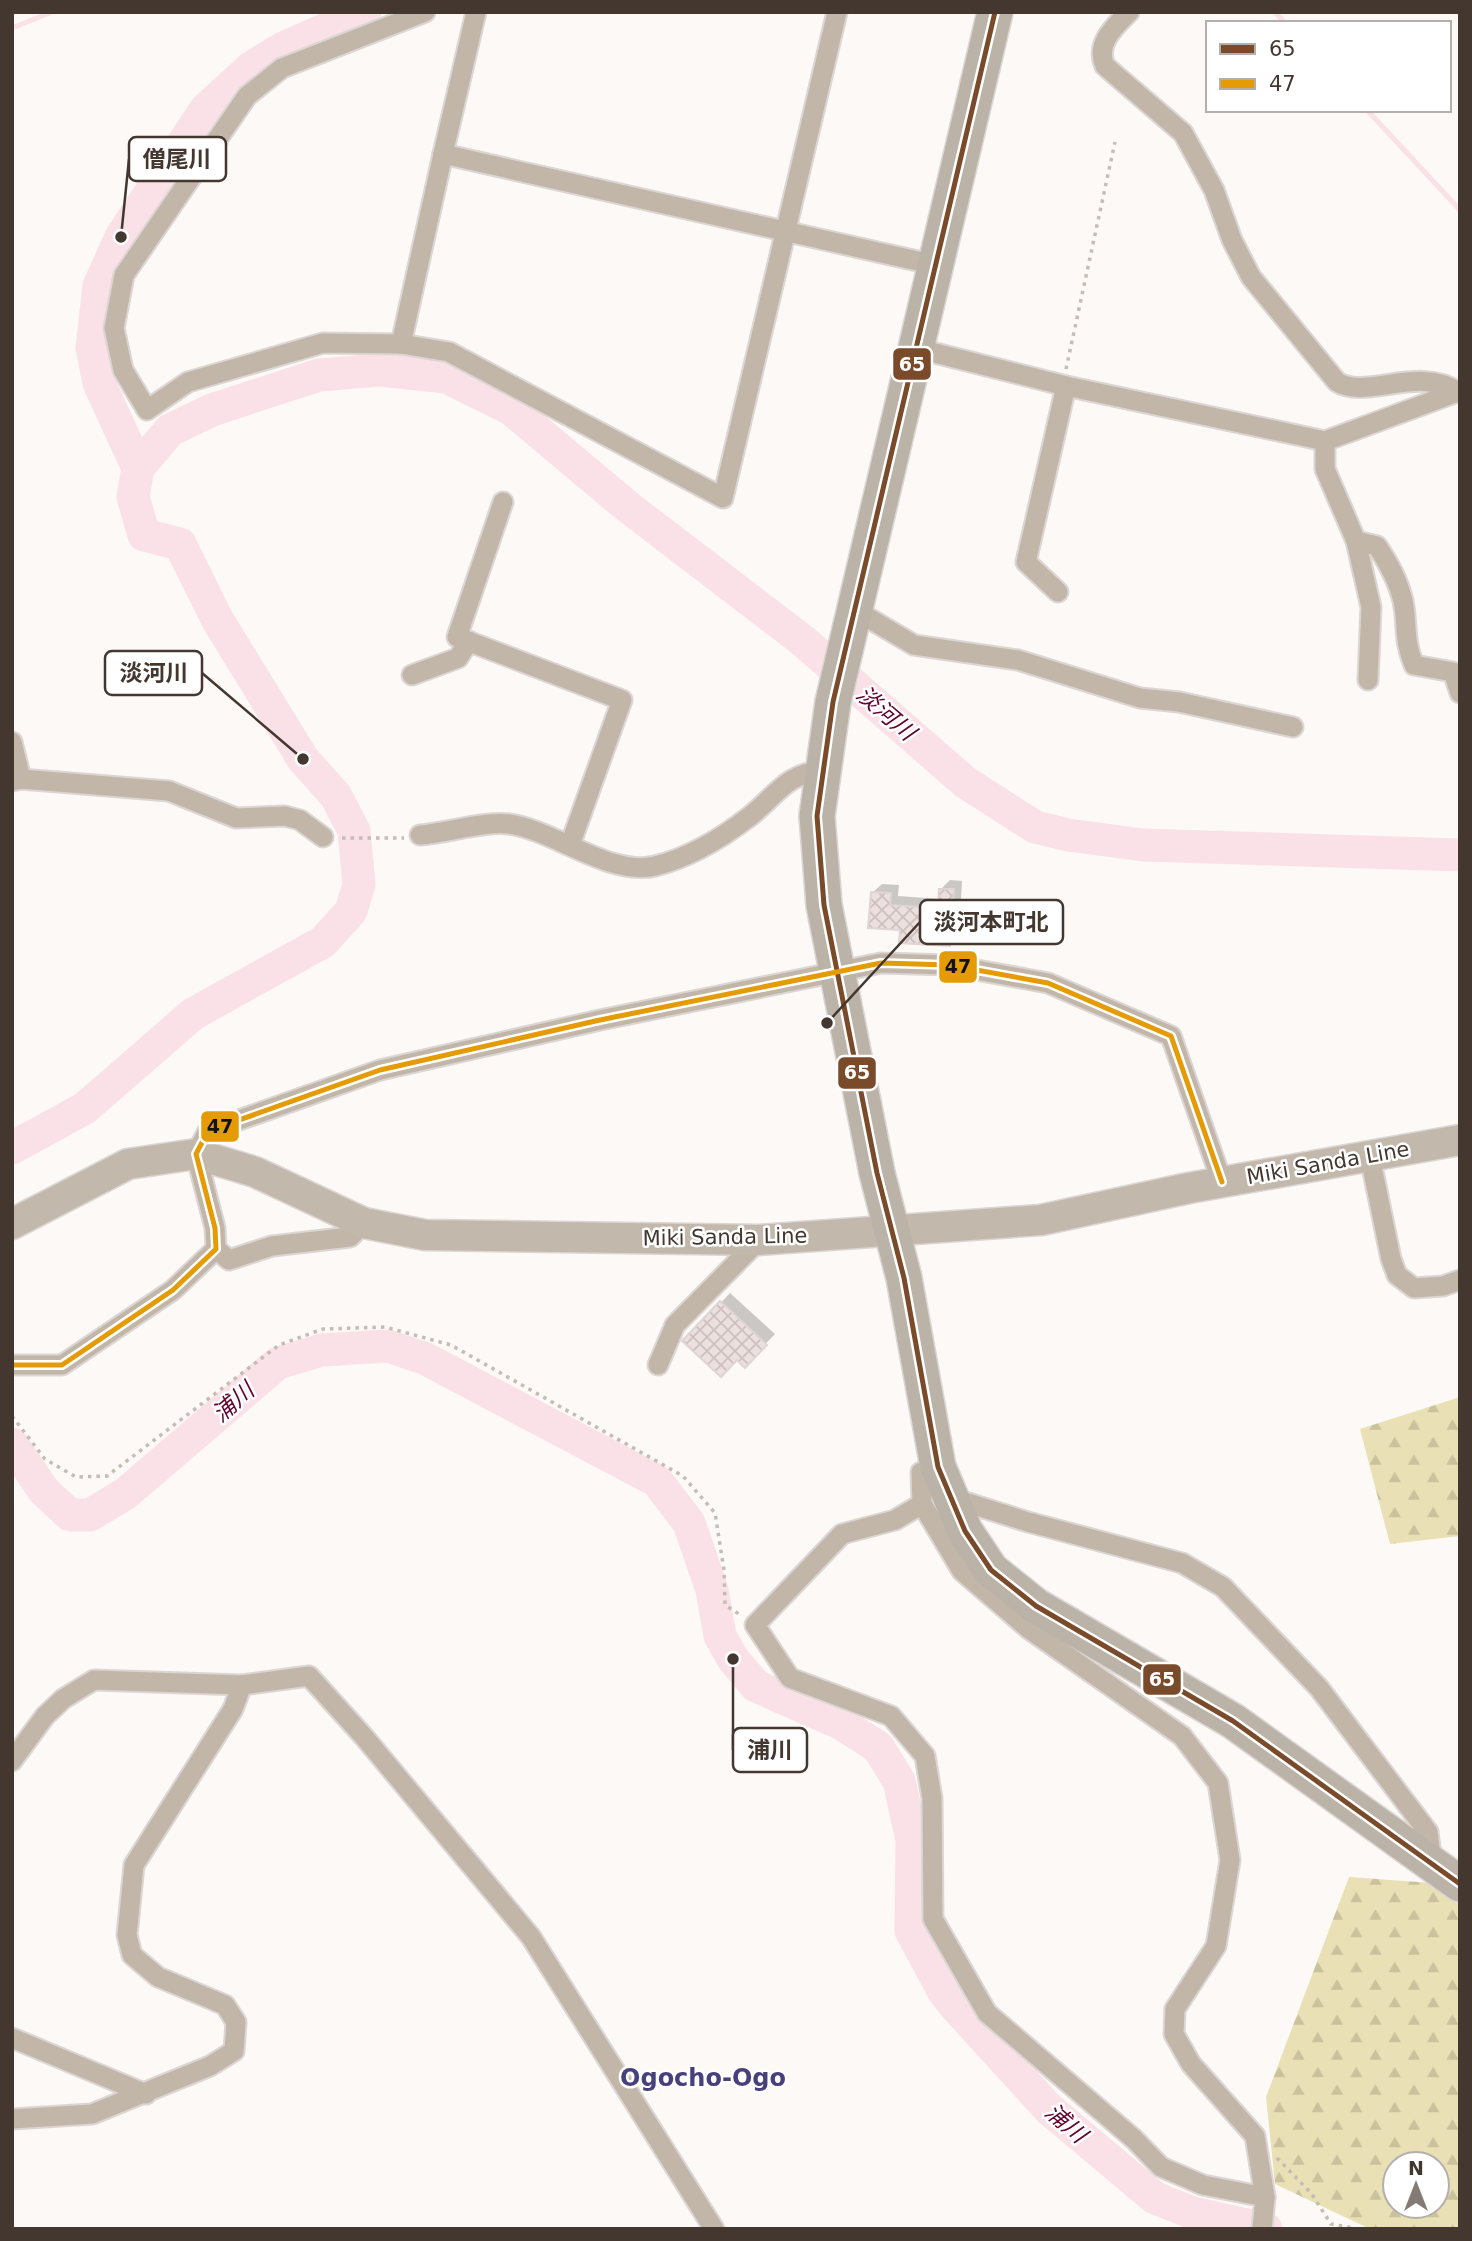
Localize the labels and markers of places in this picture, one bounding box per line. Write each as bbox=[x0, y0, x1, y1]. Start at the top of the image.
callout: 僧尾川 bbox=[129, 137, 226, 181]
callout: 淡河川 bbox=[105, 651, 202, 695]
callout: 淡河本町北 bbox=[920, 900, 1063, 944]
callout: 浦川 bbox=[733, 1728, 807, 1772]

